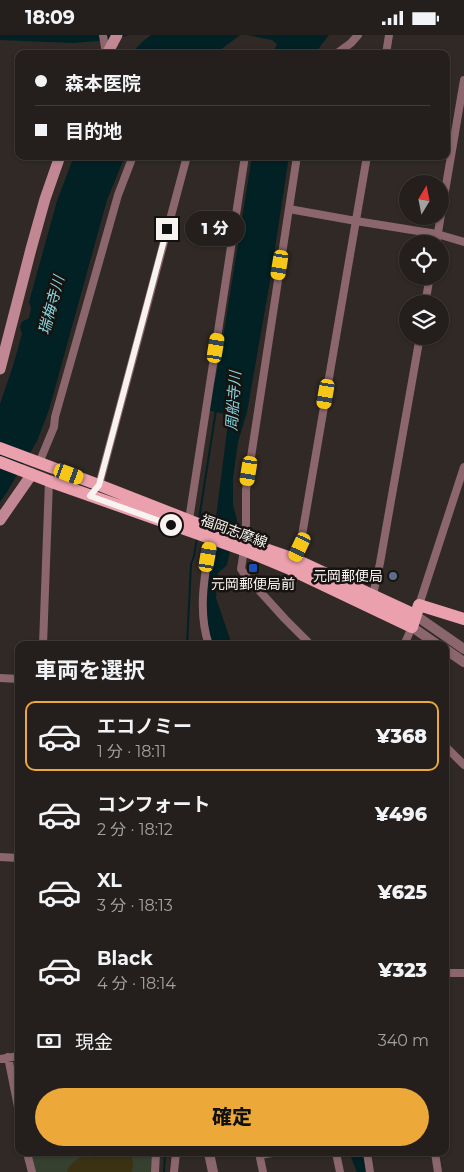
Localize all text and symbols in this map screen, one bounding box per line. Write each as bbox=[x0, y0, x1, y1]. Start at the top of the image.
text: 18:09 bbox=[25, 6, 75, 29]
text: 森本医院 bbox=[65, 72, 141, 95]
text: 目的地 bbox=[65, 120, 122, 143]
north arrow bbox=[399, 175, 449, 225]
map controls bbox=[399, 175, 449, 345]
callout: 1 分 bbox=[184, 211, 244, 247]
route end bbox=[156, 218, 178, 240]
text: 1 分 bbox=[201, 219, 229, 238]
button: locate bbox=[399, 235, 449, 285]
car bbox=[270, 249, 289, 281]
water label: 瑞梅寺川 bbox=[34, 272, 68, 336]
button: layers bbox=[399, 295, 449, 345]
car bbox=[206, 332, 225, 364]
water label: 周船寺川 bbox=[221, 368, 245, 432]
car bbox=[316, 378, 335, 410]
car bbox=[239, 455, 258, 487]
car bbox=[52, 462, 85, 486]
street label: 福岡志摩線 bbox=[198, 511, 270, 551]
route start bbox=[160, 514, 182, 536]
car bbox=[286, 530, 313, 564]
car bbox=[198, 541, 217, 573]
marker: 元岡郵便局前 bbox=[247, 562, 259, 574]
place label: 元岡郵便局 bbox=[313, 567, 383, 585]
marker: 元岡郵便局 bbox=[387, 570, 399, 582]
place label: 元岡郵便局前 bbox=[211, 575, 295, 593]
text: 車両を選択 bbox=[35, 657, 145, 684]
icon: car bbox=[37, 714, 82, 759]
text: エコノミー bbox=[97, 715, 192, 738]
text: ¥368 bbox=[376, 725, 427, 748]
text: 1 分 · 18:11 bbox=[97, 742, 166, 761]
icon: car bbox=[37, 792, 82, 837]
text: コンフォート bbox=[97, 793, 210, 816]
text: ¥496 bbox=[375, 803, 427, 826]
text: 2 分 · 18:12 bbox=[97, 820, 173, 839]
text: XL bbox=[97, 869, 122, 892]
icon: car bbox=[37, 870, 82, 915]
text: ¥625 bbox=[378, 881, 427, 904]
text: 3 分 · 18:13 bbox=[97, 896, 173, 915]
text: Black bbox=[97, 947, 153, 970]
icon: car bbox=[37, 948, 82, 993]
text: ¥323 bbox=[378, 959, 427, 982]
text: 4 分 · 18:14 bbox=[97, 974, 176, 993]
icon: cash bbox=[35, 1027, 63, 1055]
text: 現金 bbox=[75, 1031, 113, 1054]
text: 340 m bbox=[378, 1031, 429, 1050]
button: 確定 bbox=[35, 1088, 429, 1146]

